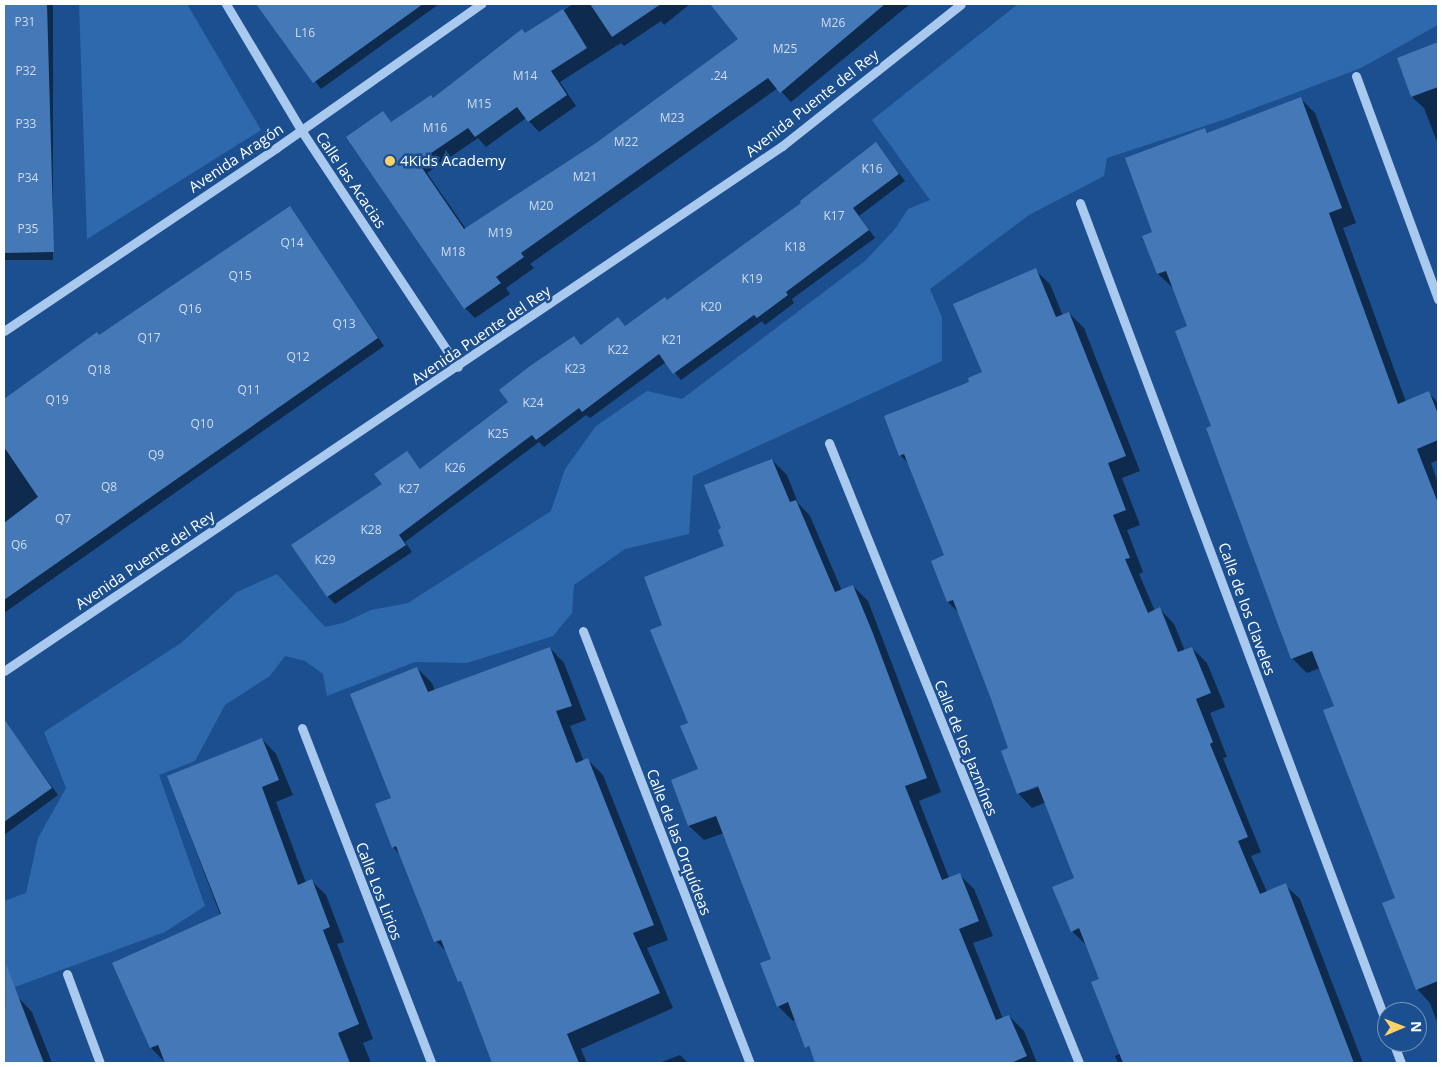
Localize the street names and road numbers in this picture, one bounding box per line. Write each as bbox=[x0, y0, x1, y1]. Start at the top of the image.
street label: Avenida Puente del Rey bbox=[742, 45, 882, 161]
street label: Avenida Aragón bbox=[185, 120, 287, 196]
street label: Calle las Acacias bbox=[312, 128, 390, 232]
street label: Avenida Puente del Rey bbox=[408, 282, 554, 388]
street label: Avenida Puente del Rey bbox=[72, 507, 218, 613]
street label: Calle de los Claveles bbox=[1215, 540, 1279, 678]
street label: Calle de los Jazmínes bbox=[931, 677, 1001, 819]
street label: Calle de las Orquídeas bbox=[643, 766, 715, 918]
street label: Calle Los Lirios bbox=[352, 840, 406, 942]

